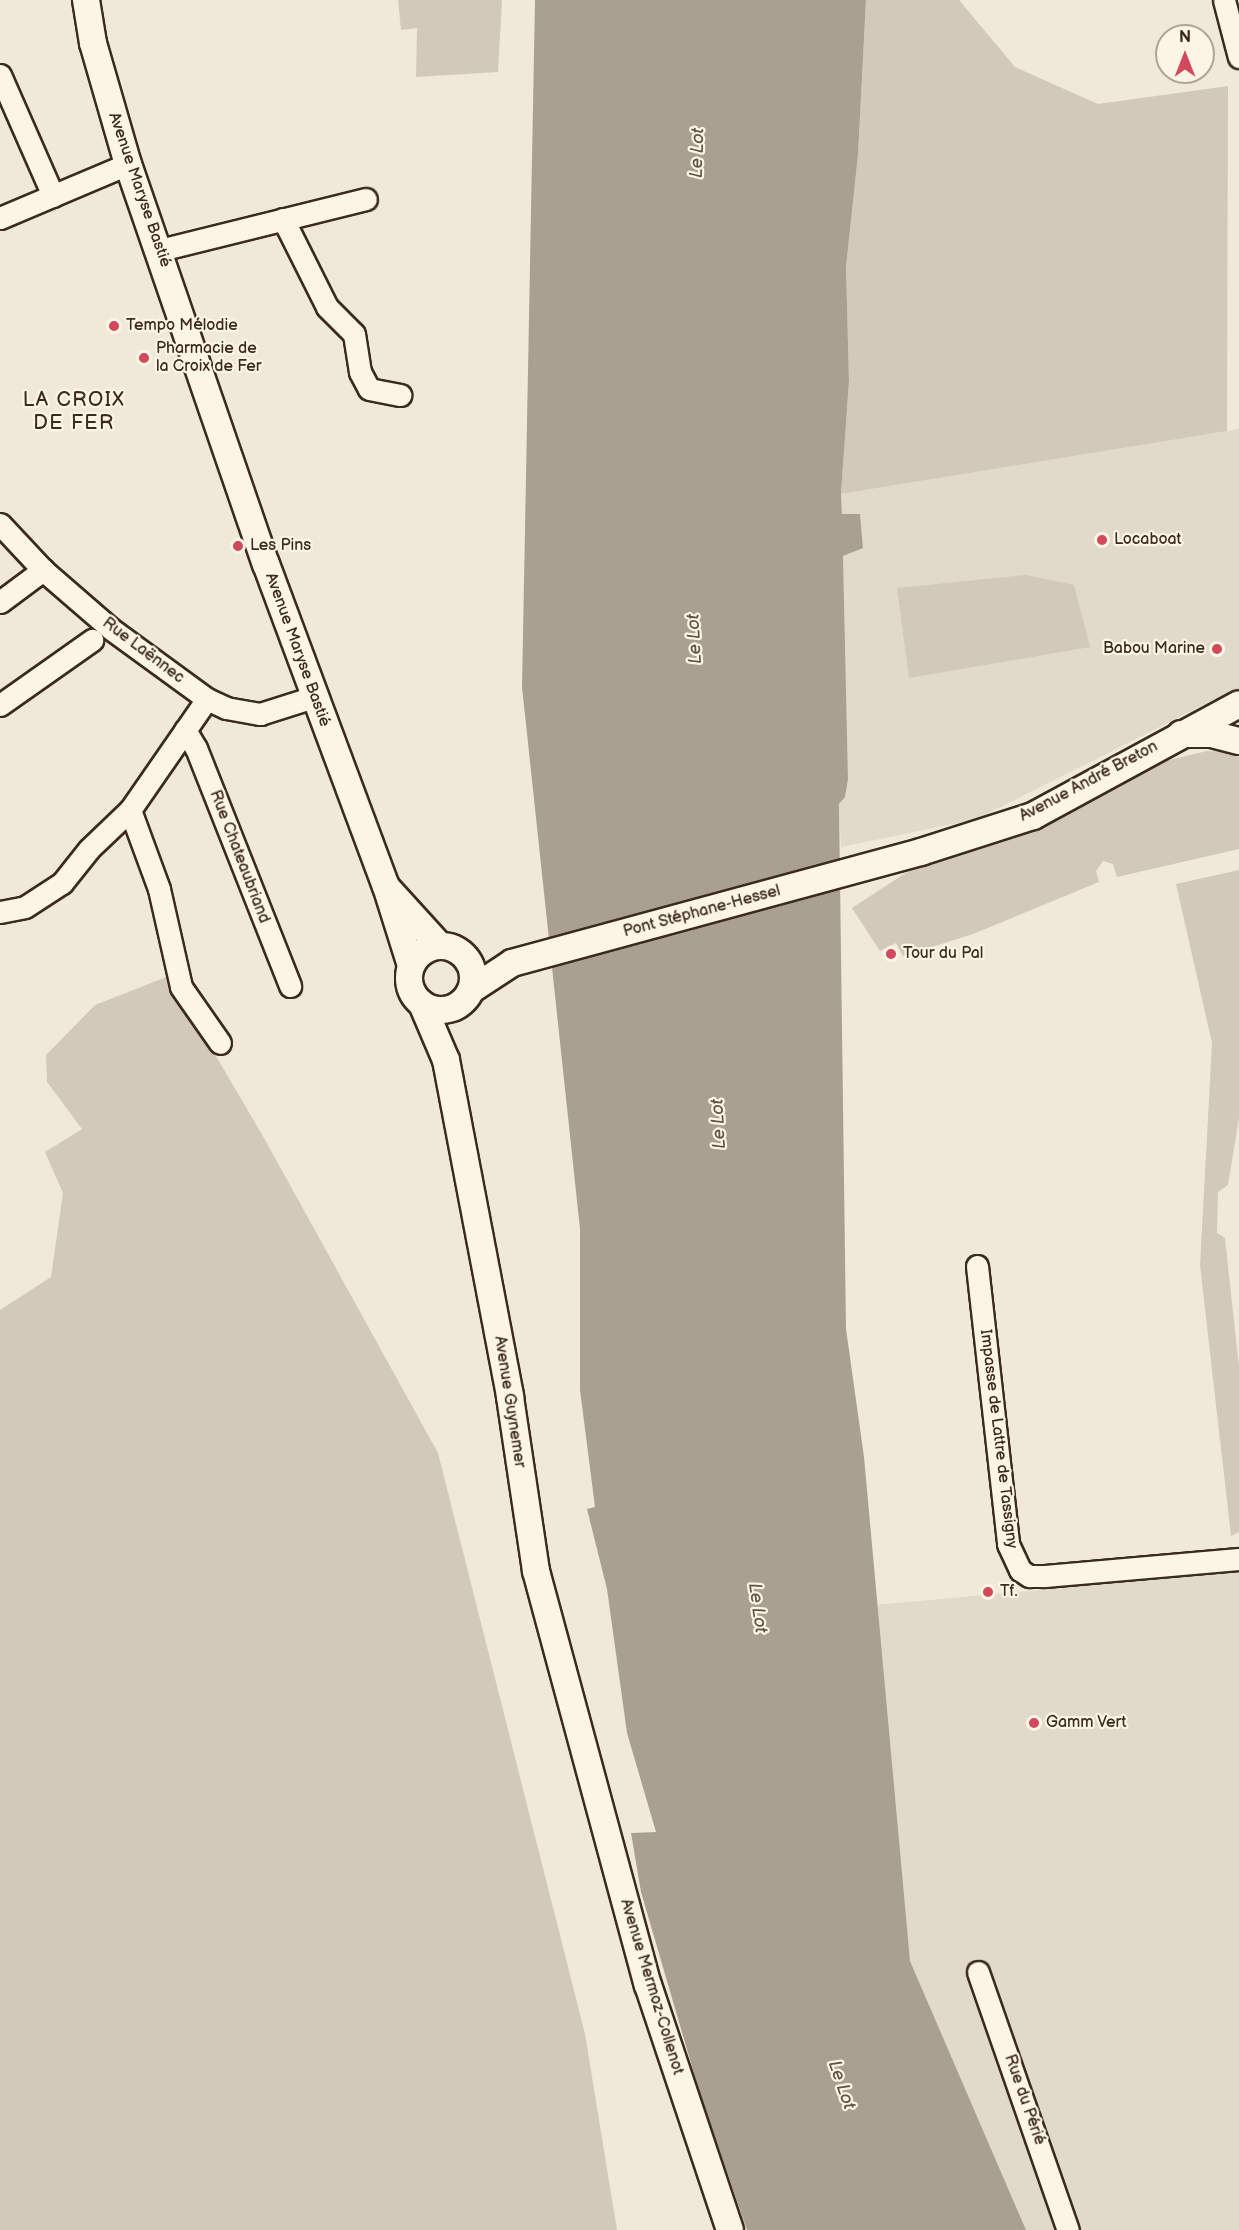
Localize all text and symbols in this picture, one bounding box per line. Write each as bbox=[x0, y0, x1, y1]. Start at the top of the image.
north arrow bbox=[1155, 24, 1215, 84]
text: N bbox=[1179, 28, 1191, 47]
street label: Avenue Maryse Bastié bbox=[103, 110, 175, 270]
water label: Le Lot bbox=[686, 128, 710, 178]
place label: Tempo Mélodie bbox=[126, 316, 238, 336]
marker: Tempo Mélodie bbox=[107, 319, 121, 333]
place label: Pharmacie de la Croix de Fer bbox=[156, 339, 262, 377]
marker: Pharmacie de la Croix de Fer bbox=[137, 351, 151, 365]
district label: LA CROIX DE FER bbox=[23, 389, 125, 436]
place label: Locaboat bbox=[1114, 530, 1181, 550]
marker: Locaboat bbox=[1095, 533, 1109, 547]
place label: Les Pins bbox=[250, 536, 311, 556]
marker: Les Pins bbox=[231, 539, 245, 553]
street label: Avenue Maryse Bastié bbox=[260, 570, 334, 730]
water label: Le Lot bbox=[683, 613, 707, 665]
street label: Rue Laënnec bbox=[98, 614, 188, 688]
place label: Babou Marine bbox=[1103, 639, 1205, 659]
marker: Babou Marine bbox=[1210, 642, 1224, 656]
street label: Avenue André Breton bbox=[1017, 737, 1161, 827]
street label: Rue Chateaubriand bbox=[205, 788, 273, 926]
street label: Pont Stéphane-Hessel bbox=[621, 882, 783, 942]
place label: Tour du Pal bbox=[903, 944, 983, 964]
marker: Tour du Pal bbox=[884, 947, 898, 961]
water label: Le Lot bbox=[707, 1098, 731, 1150]
street label: Impasse de Lattre de Tassigny bbox=[975, 1328, 1021, 1550]
street label: Avenue Guynemer bbox=[489, 1335, 529, 1469]
water label: Le Lot bbox=[743, 1582, 771, 1634]
place label: Tf. bbox=[1000, 1582, 1018, 1602]
marker: Tf. bbox=[981, 1585, 995, 1599]
place label: Gamm Vert bbox=[1046, 1713, 1127, 1733]
marker: Gamm Vert bbox=[1027, 1716, 1041, 1730]
street label: Avenue Mermoz-Collenot bbox=[615, 1897, 687, 2077]
street label: Rue du Périé bbox=[1000, 2052, 1048, 2148]
water label: Le Lot bbox=[823, 2058, 859, 2112]

